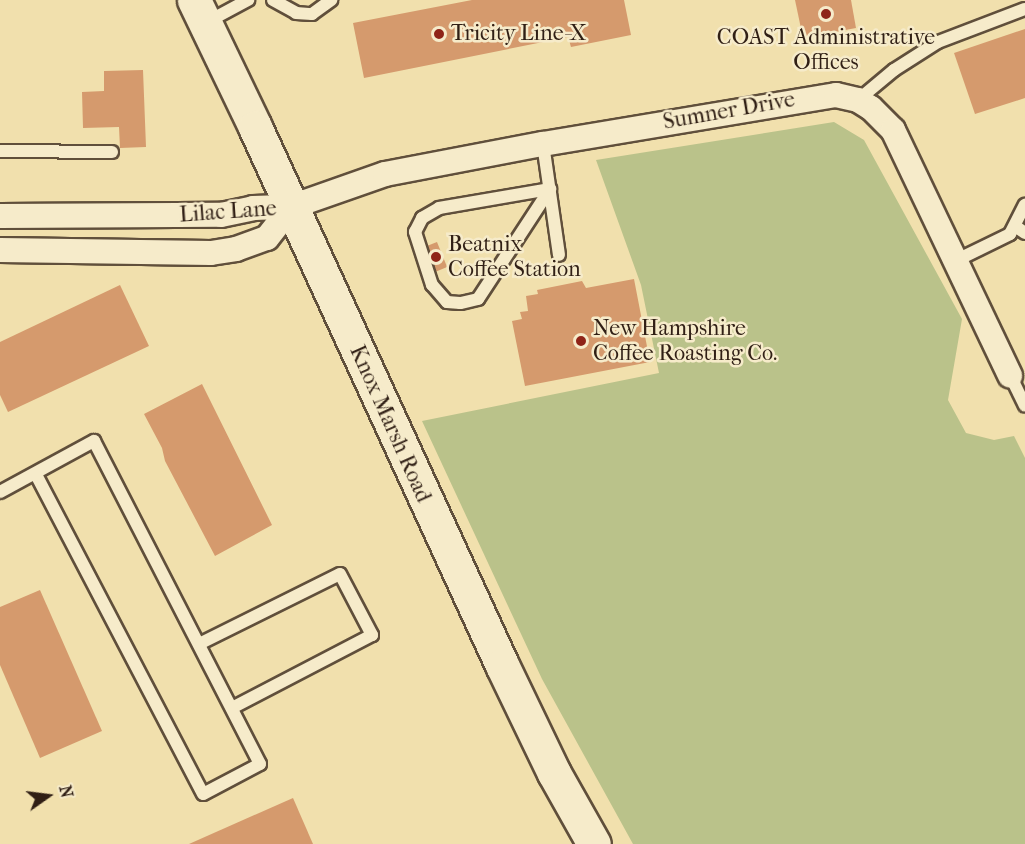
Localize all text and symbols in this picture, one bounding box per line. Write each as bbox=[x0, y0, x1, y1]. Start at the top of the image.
marker: COAST Administrative Offices bbox=[819, 7, 833, 21]
place label: Tricity Line-X bbox=[451, 21, 587, 47]
place label: COAST Administrative Offices bbox=[717, 24, 935, 76]
marker: Tricity Line-X bbox=[432, 27, 446, 41]
street label: Sumner Drive bbox=[661, 86, 797, 136]
street label: Lilac Lane bbox=[178, 195, 278, 229]
place label: Beatnix Coffee Station bbox=[448, 231, 581, 282]
marker: Beatnix Coffee Station bbox=[429, 250, 443, 264]
place label: New Hampshire Coffee Roasting Co. bbox=[593, 315, 777, 366]
marker: New Hampshire Coffee Roasting Co. bbox=[574, 334, 588, 348]
street label: Knox Marsh Road bbox=[344, 341, 436, 507]
north arrow bbox=[18, 766, 78, 826]
text: N bbox=[55, 783, 77, 800]

